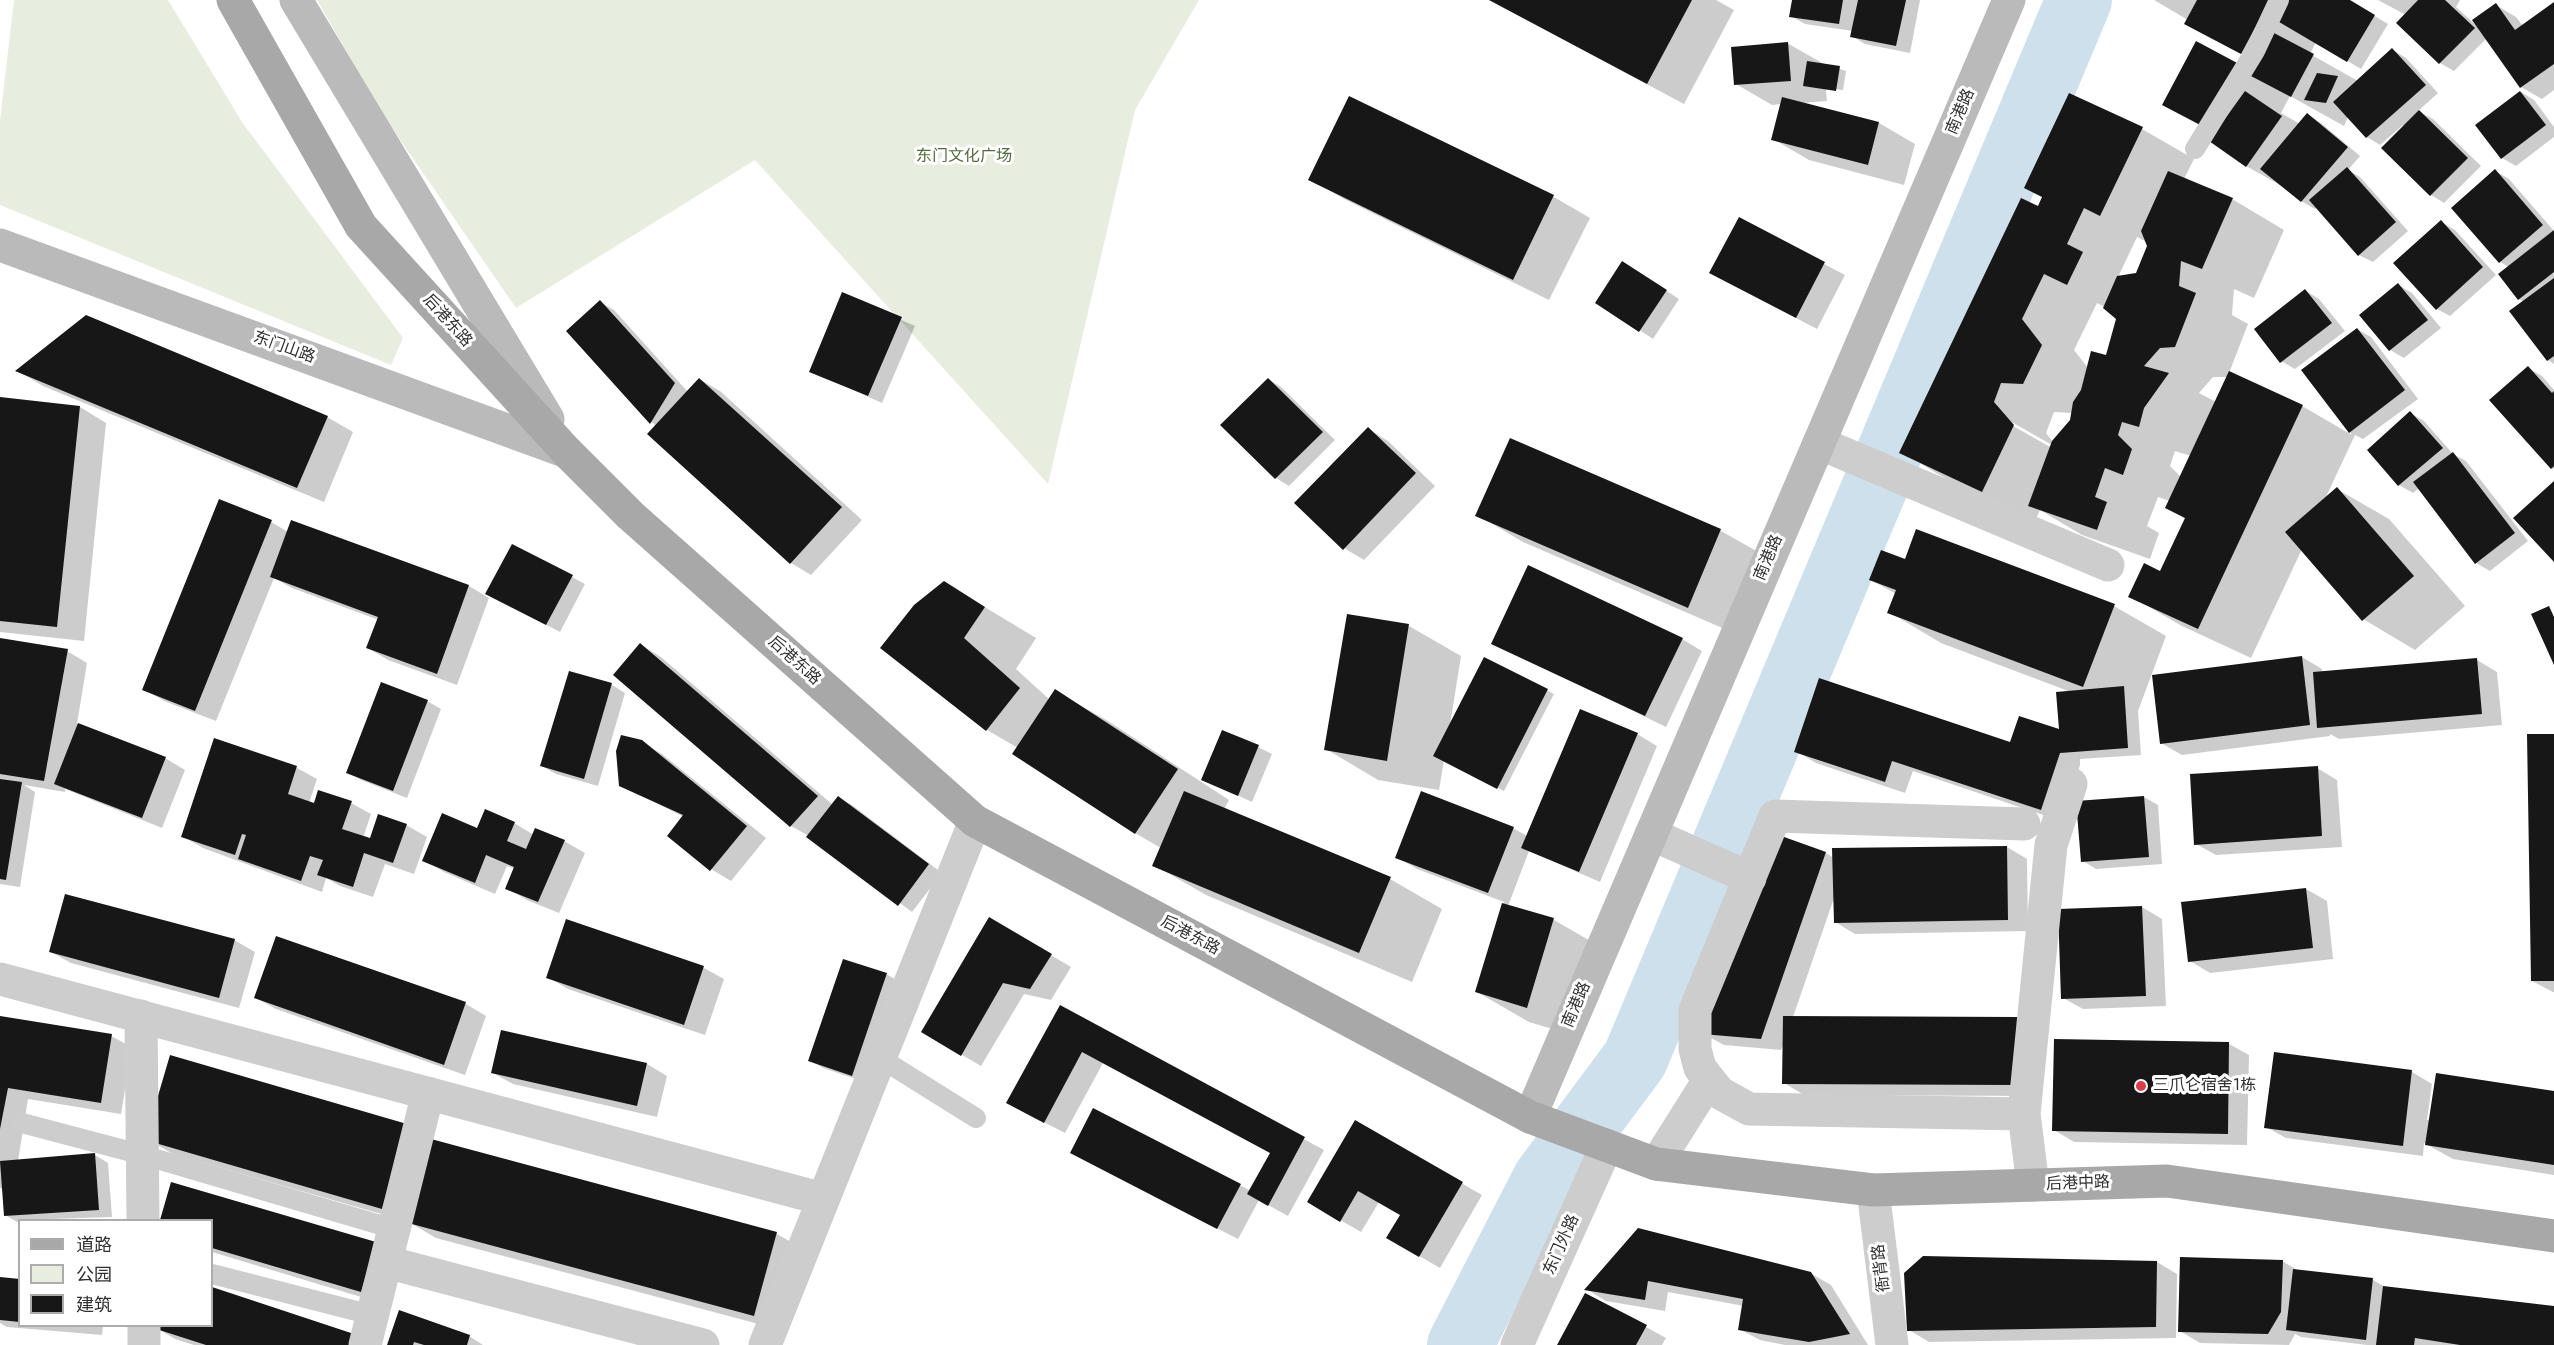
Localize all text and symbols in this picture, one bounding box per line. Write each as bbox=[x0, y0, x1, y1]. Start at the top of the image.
street label: 南港路 bbox=[1943, 86, 1979, 138]
park label: 东门文化广场 bbox=[916, 147, 1012, 167]
street label: 后港东路 bbox=[418, 291, 476, 351]
street label: 东门山路 bbox=[251, 328, 317, 368]
street label: 南港路 bbox=[1751, 532, 1787, 584]
street label: 后港东路 bbox=[764, 632, 824, 690]
street label: 后港东路 bbox=[1157, 913, 1223, 959]
street label: 南港路 bbox=[1559, 979, 1595, 1031]
place label: 三爪仑宿舍1栋 bbox=[2153, 1076, 2256, 1096]
marker: 三爪仑宿舍1栋 bbox=[2134, 1079, 2148, 1093]
street label: 后港中路 bbox=[2046, 1173, 2110, 1195]
street label: 东门外路 bbox=[1540, 1212, 1584, 1278]
legend bbox=[18, 1219, 213, 1327]
text: 道路 bbox=[76, 1232, 112, 1258]
street label: 衙背路 bbox=[1870, 1243, 1894, 1293]
text: 公园 bbox=[76, 1262, 112, 1288]
text: 建筑 bbox=[76, 1292, 112, 1318]

